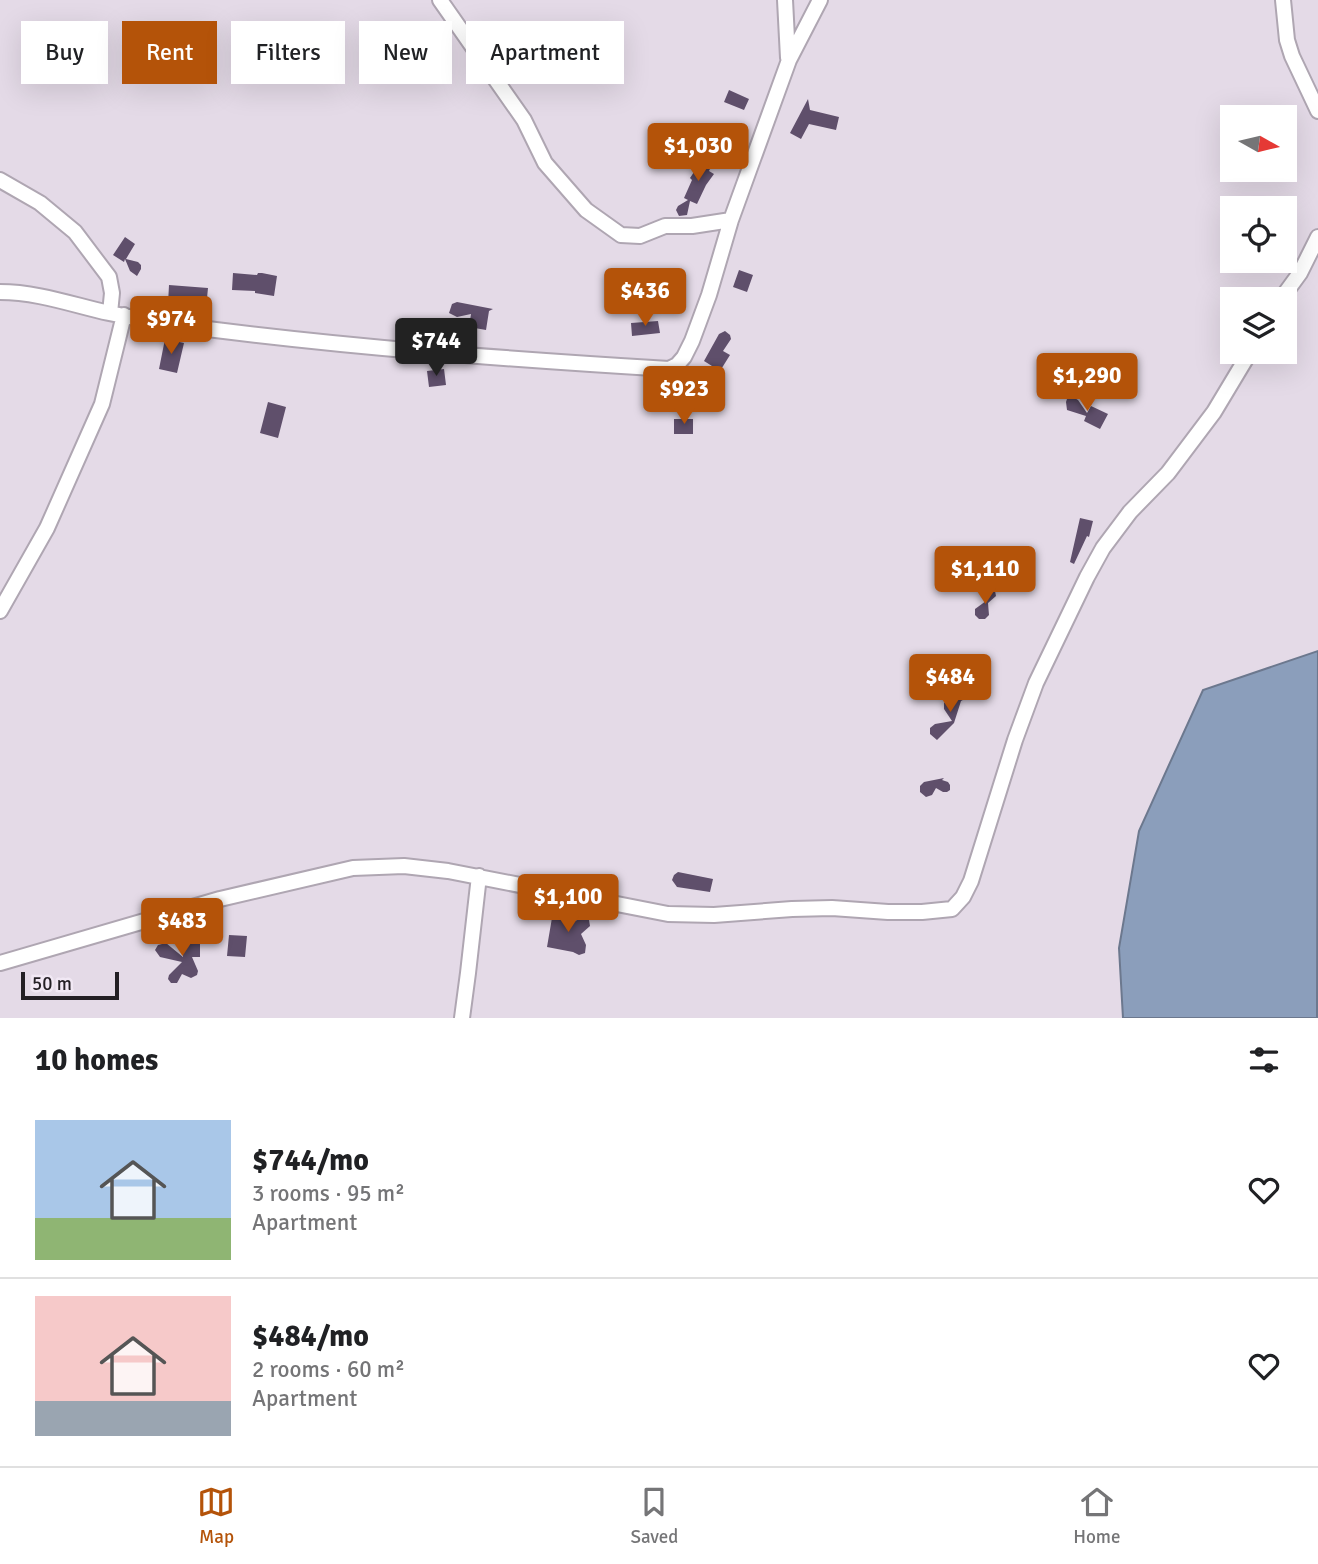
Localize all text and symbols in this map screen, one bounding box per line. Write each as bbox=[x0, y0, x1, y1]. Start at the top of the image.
chip: Buy bbox=[21, 21, 108, 84]
chip: Rent bbox=[122, 21, 217, 84]
chip: Filters bbox=[231, 21, 345, 84]
chip: New bbox=[359, 21, 452, 84]
chip: Apartment bbox=[466, 21, 624, 84]
north arrow bbox=[1220, 105, 1297, 182]
map controls bbox=[1220, 105, 1297, 364]
pin: $1,030 bbox=[641, 124, 755, 183]
text: $1,030 bbox=[664, 131, 732, 160]
button: locate bbox=[1220, 196, 1297, 273]
pin: $436 bbox=[604, 268, 686, 328]
text: $436 bbox=[620, 276, 670, 305]
button: layers bbox=[1220, 287, 1297, 364]
pin: $974 bbox=[130, 296, 212, 356]
text: $974 bbox=[146, 304, 196, 333]
pin: $744 bbox=[395, 318, 477, 378]
text: $744 bbox=[411, 326, 461, 355]
pin: $1,290 bbox=[1030, 354, 1144, 413]
text: $1,290 bbox=[1053, 361, 1121, 390]
pin: $923 bbox=[643, 366, 725, 426]
text: $923 bbox=[659, 374, 709, 403]
pin: $1,110 bbox=[928, 546, 1042, 606]
text: $1,110 bbox=[951, 554, 1019, 583]
pin: $484 bbox=[909, 654, 991, 714]
text: $484 bbox=[925, 662, 975, 691]
pin: $1,100 bbox=[511, 874, 625, 934]
text: $1,100 bbox=[534, 882, 602, 911]
pin: $483 bbox=[141, 898, 223, 958]
text: $483 bbox=[157, 906, 207, 935]
scale bar bbox=[21, 969, 119, 1001]
text: 50 m bbox=[32, 972, 72, 996]
icon: filters bbox=[1245, 1041, 1283, 1079]
text: 10 homes bbox=[35, 1042, 158, 1079]
text: $744/mo bbox=[252, 1142, 369, 1179]
icon: home bbox=[91, 1148, 175, 1232]
icon: heart bbox=[1245, 1171, 1283, 1209]
text: 3 rooms · 95 m² bbox=[252, 1179, 405, 1208]
text: Apartment bbox=[252, 1208, 357, 1237]
text: $484/mo bbox=[252, 1318, 369, 1355]
icon: home bbox=[91, 1324, 175, 1408]
icon: heart bbox=[1245, 1347, 1283, 1385]
text: 2 rooms · 60 m² bbox=[252, 1355, 405, 1384]
text: Apartment bbox=[252, 1384, 357, 1413]
tab: Map bbox=[197, 1483, 235, 1549]
tab: Saved bbox=[630, 1483, 678, 1549]
tab: Home bbox=[1073, 1483, 1121, 1549]

